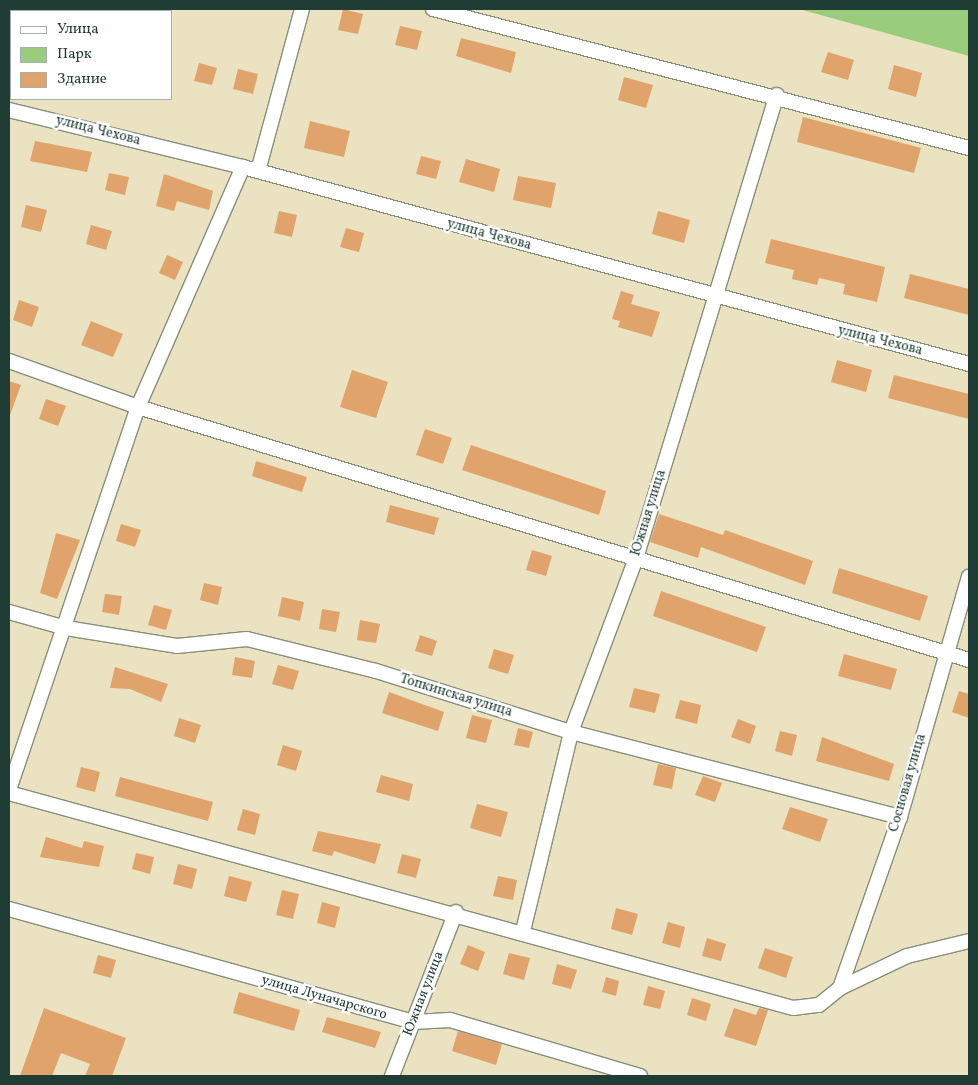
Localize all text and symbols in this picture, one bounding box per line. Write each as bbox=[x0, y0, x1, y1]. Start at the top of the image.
legend bbox=[10, 10, 172, 100]
text: Улица bbox=[57, 19, 99, 40]
text: Парк bbox=[57, 44, 92, 65]
text: Здание bbox=[57, 69, 107, 90]
street label: улица Чехова bbox=[54, 112, 142, 150]
street label: улица Чехова bbox=[445, 216, 533, 254]
street label: улица Чехова bbox=[836, 322, 924, 360]
street label: Южная улица bbox=[628, 468, 670, 558]
street label: Топкинская улица bbox=[398, 671, 514, 721]
street label: Сосновая улица bbox=[886, 732, 930, 834]
street label: Южная улица bbox=[400, 949, 448, 1039]
street label: улица Луначарского bbox=[259, 972, 389, 1024]

